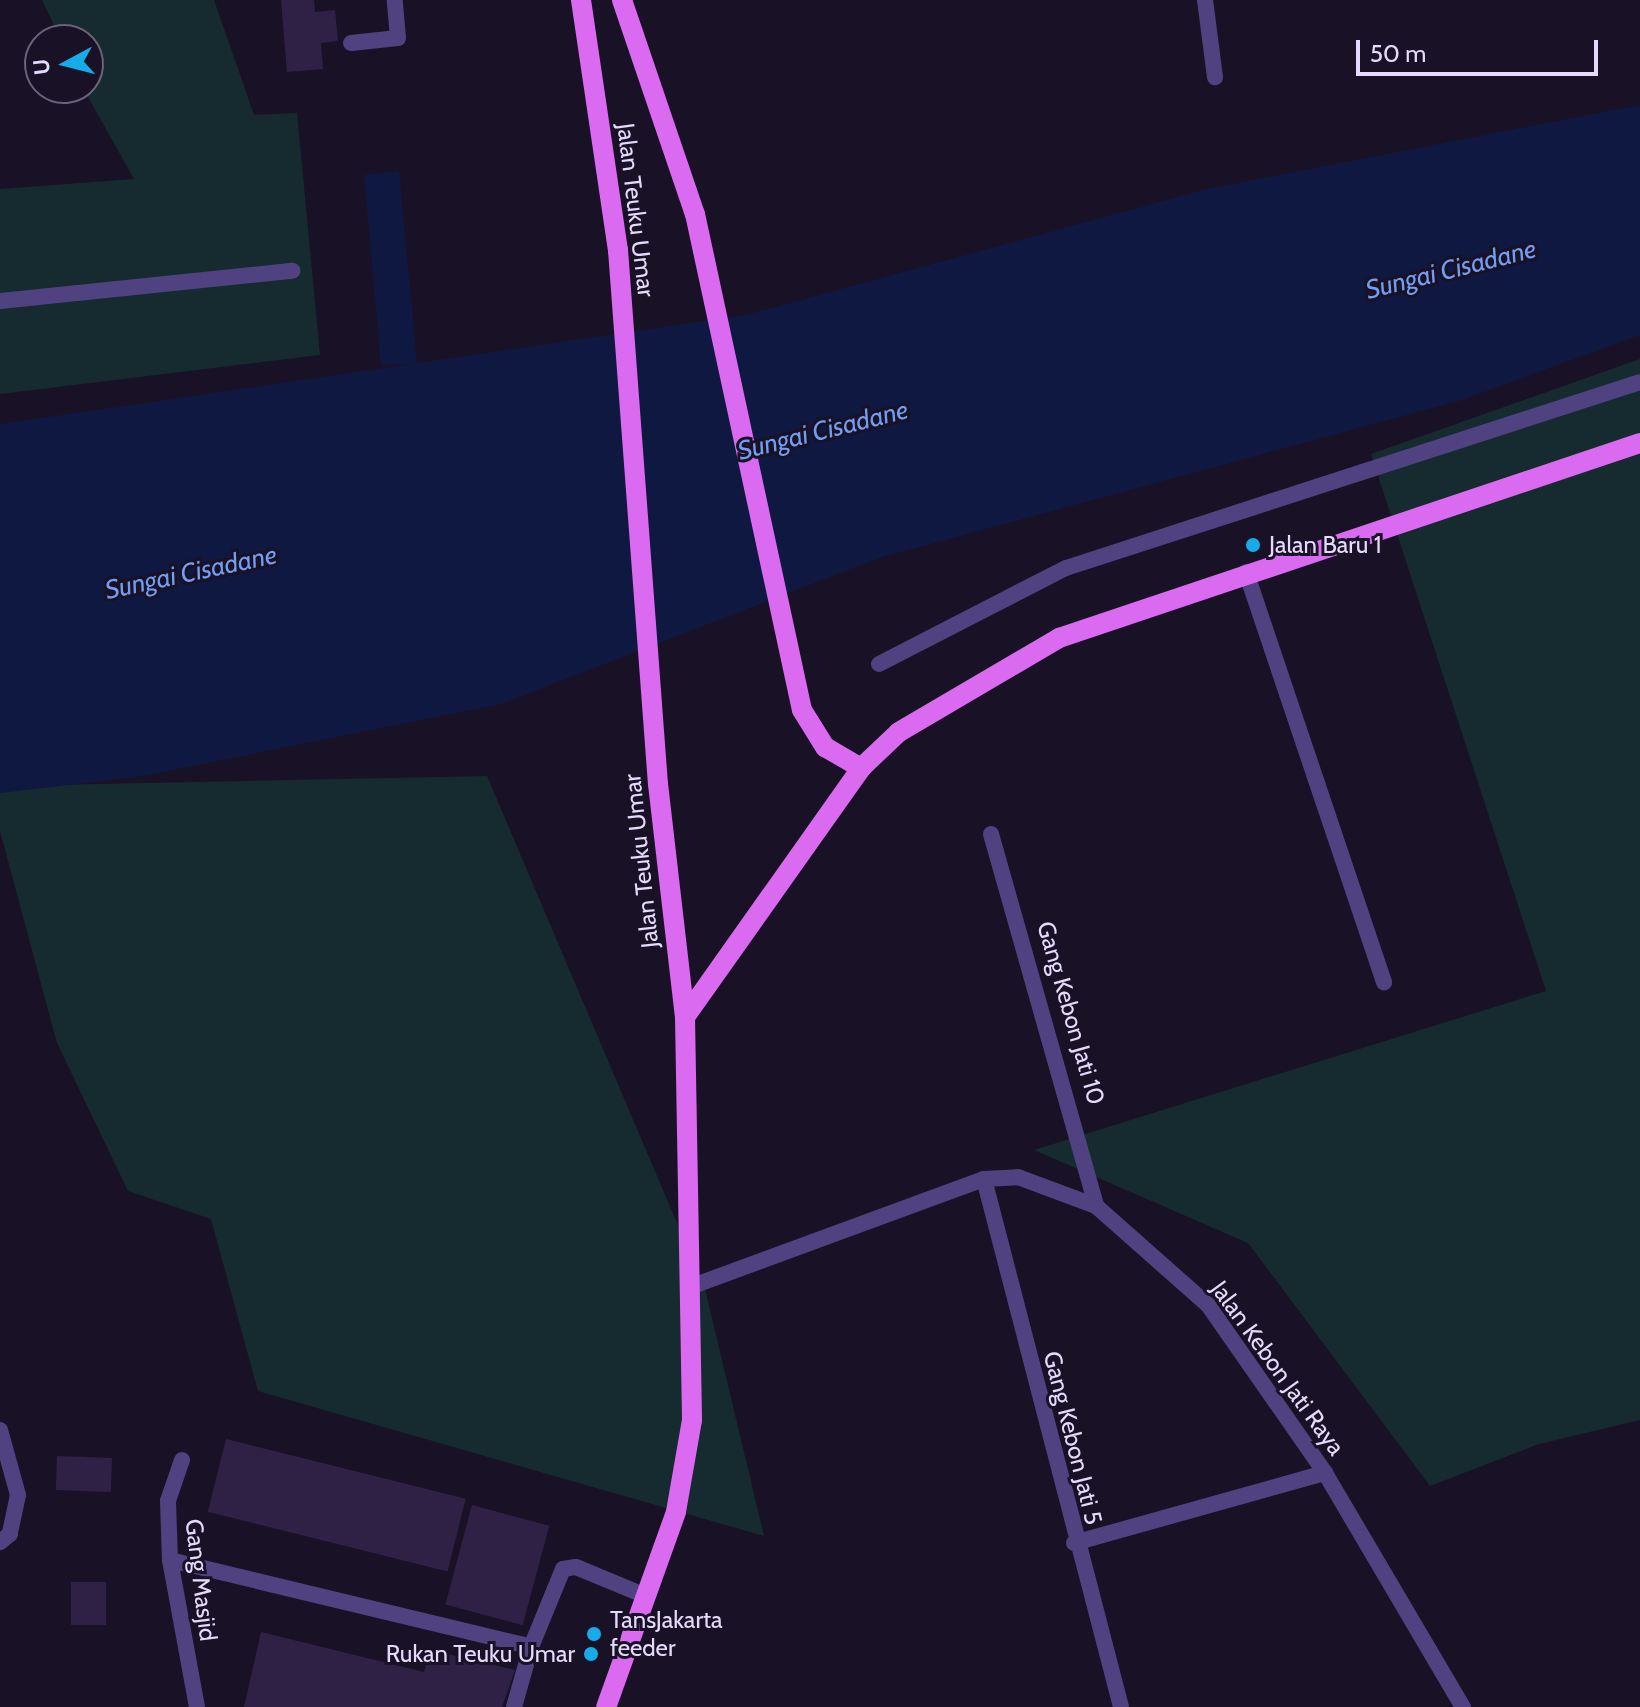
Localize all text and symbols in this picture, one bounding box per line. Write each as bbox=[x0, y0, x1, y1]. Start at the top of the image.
north arrow bbox=[24, 24, 104, 104]
scale bar bbox=[1360, 24, 1602, 74]
text: 50 m bbox=[1370, 39, 1426, 68]
text: U bbox=[27, 57, 56, 76]
street label: Jalan Teuku Umar bbox=[611, 121, 661, 299]
water label: Sungai Cisadane bbox=[1363, 234, 1539, 306]
water label: Sungai Cisadane bbox=[735, 395, 911, 467]
place label: Jalan Baru 1 bbox=[1269, 531, 1382, 559]
marker: Jalan Baru 1 bbox=[1244, 536, 1262, 554]
water label: Sungai Cisadane bbox=[102, 540, 280, 606]
street label: Jalan Teuku Umar bbox=[618, 772, 664, 950]
street label: Gang Kebon Jati 10 bbox=[1031, 918, 1111, 1108]
street label: Jalan Kebon Jati Raya bbox=[1205, 1275, 1351, 1461]
street label: Gang Kebon Jati 5 bbox=[1038, 1348, 1108, 1528]
street label: Gang Masjid bbox=[179, 1517, 223, 1643]
place label: TansJakarta feeder bbox=[610, 1606, 723, 1662]
marker: TansJakarta feeder bbox=[585, 1625, 603, 1643]
place label: Rukan Teuku Umar bbox=[386, 1640, 575, 1668]
marker: Rukan Teuku Umar bbox=[582, 1645, 600, 1663]

